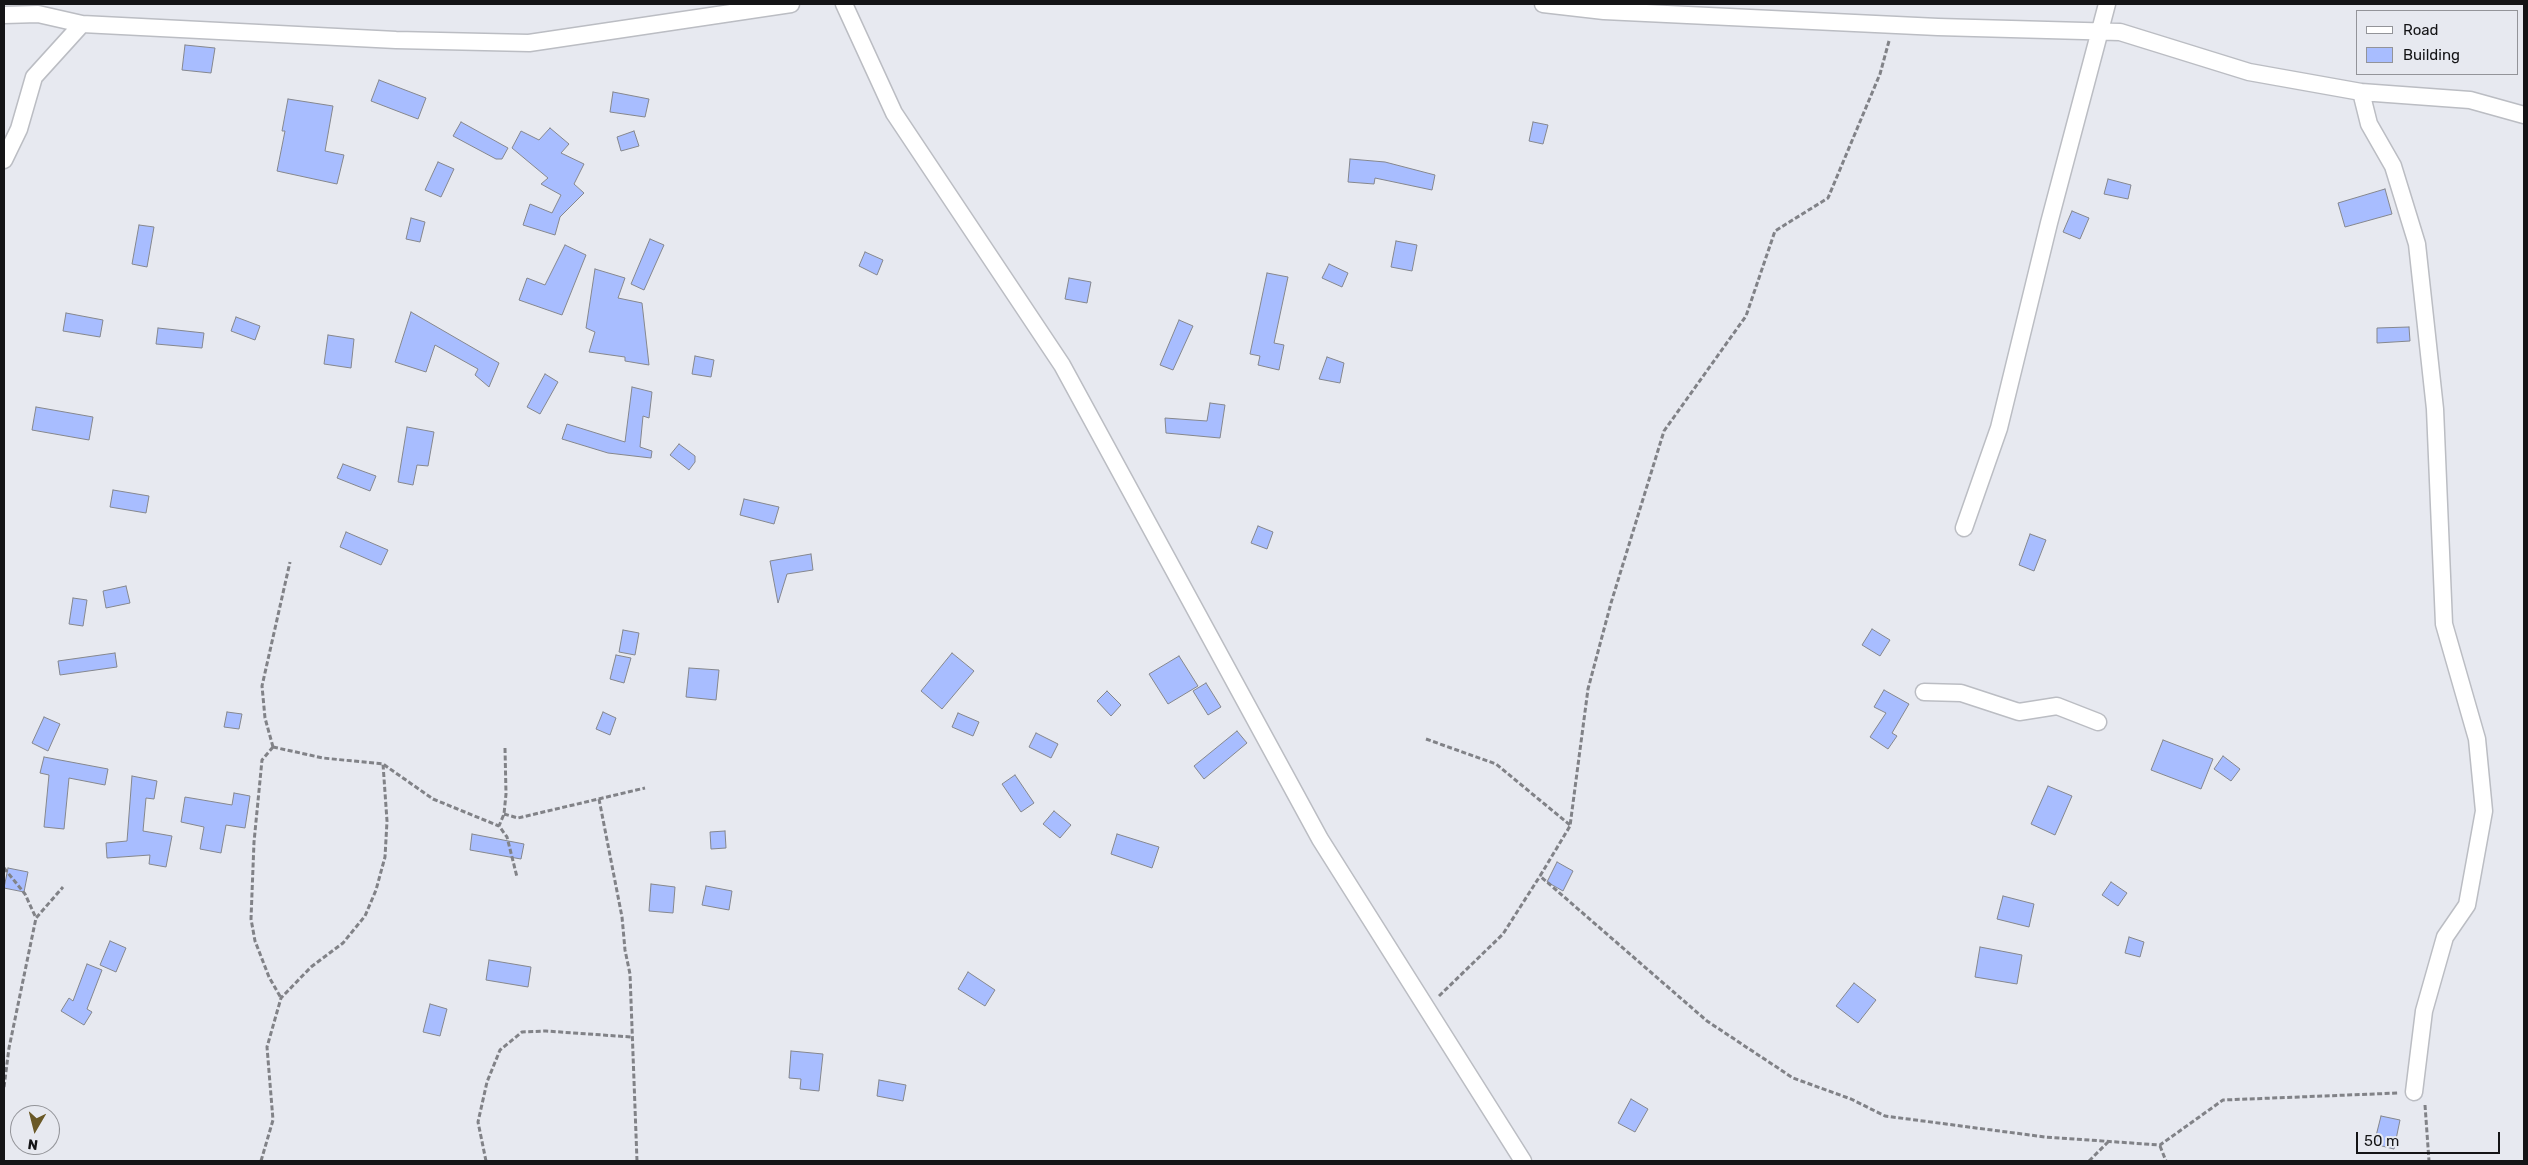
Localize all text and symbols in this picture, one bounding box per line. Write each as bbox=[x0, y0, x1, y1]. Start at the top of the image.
legend bbox=[2356, 10, 2518, 75]
text: Road bbox=[2403, 21, 2439, 39]
text: Building bbox=[2403, 46, 2460, 64]
north arrow bbox=[10, 1105, 60, 1155]
scale bar bbox=[2358, 1122, 2502, 1154]
text: 50 m bbox=[2364, 1132, 2399, 1150]
text: N bbox=[27, 1135, 39, 1153]

